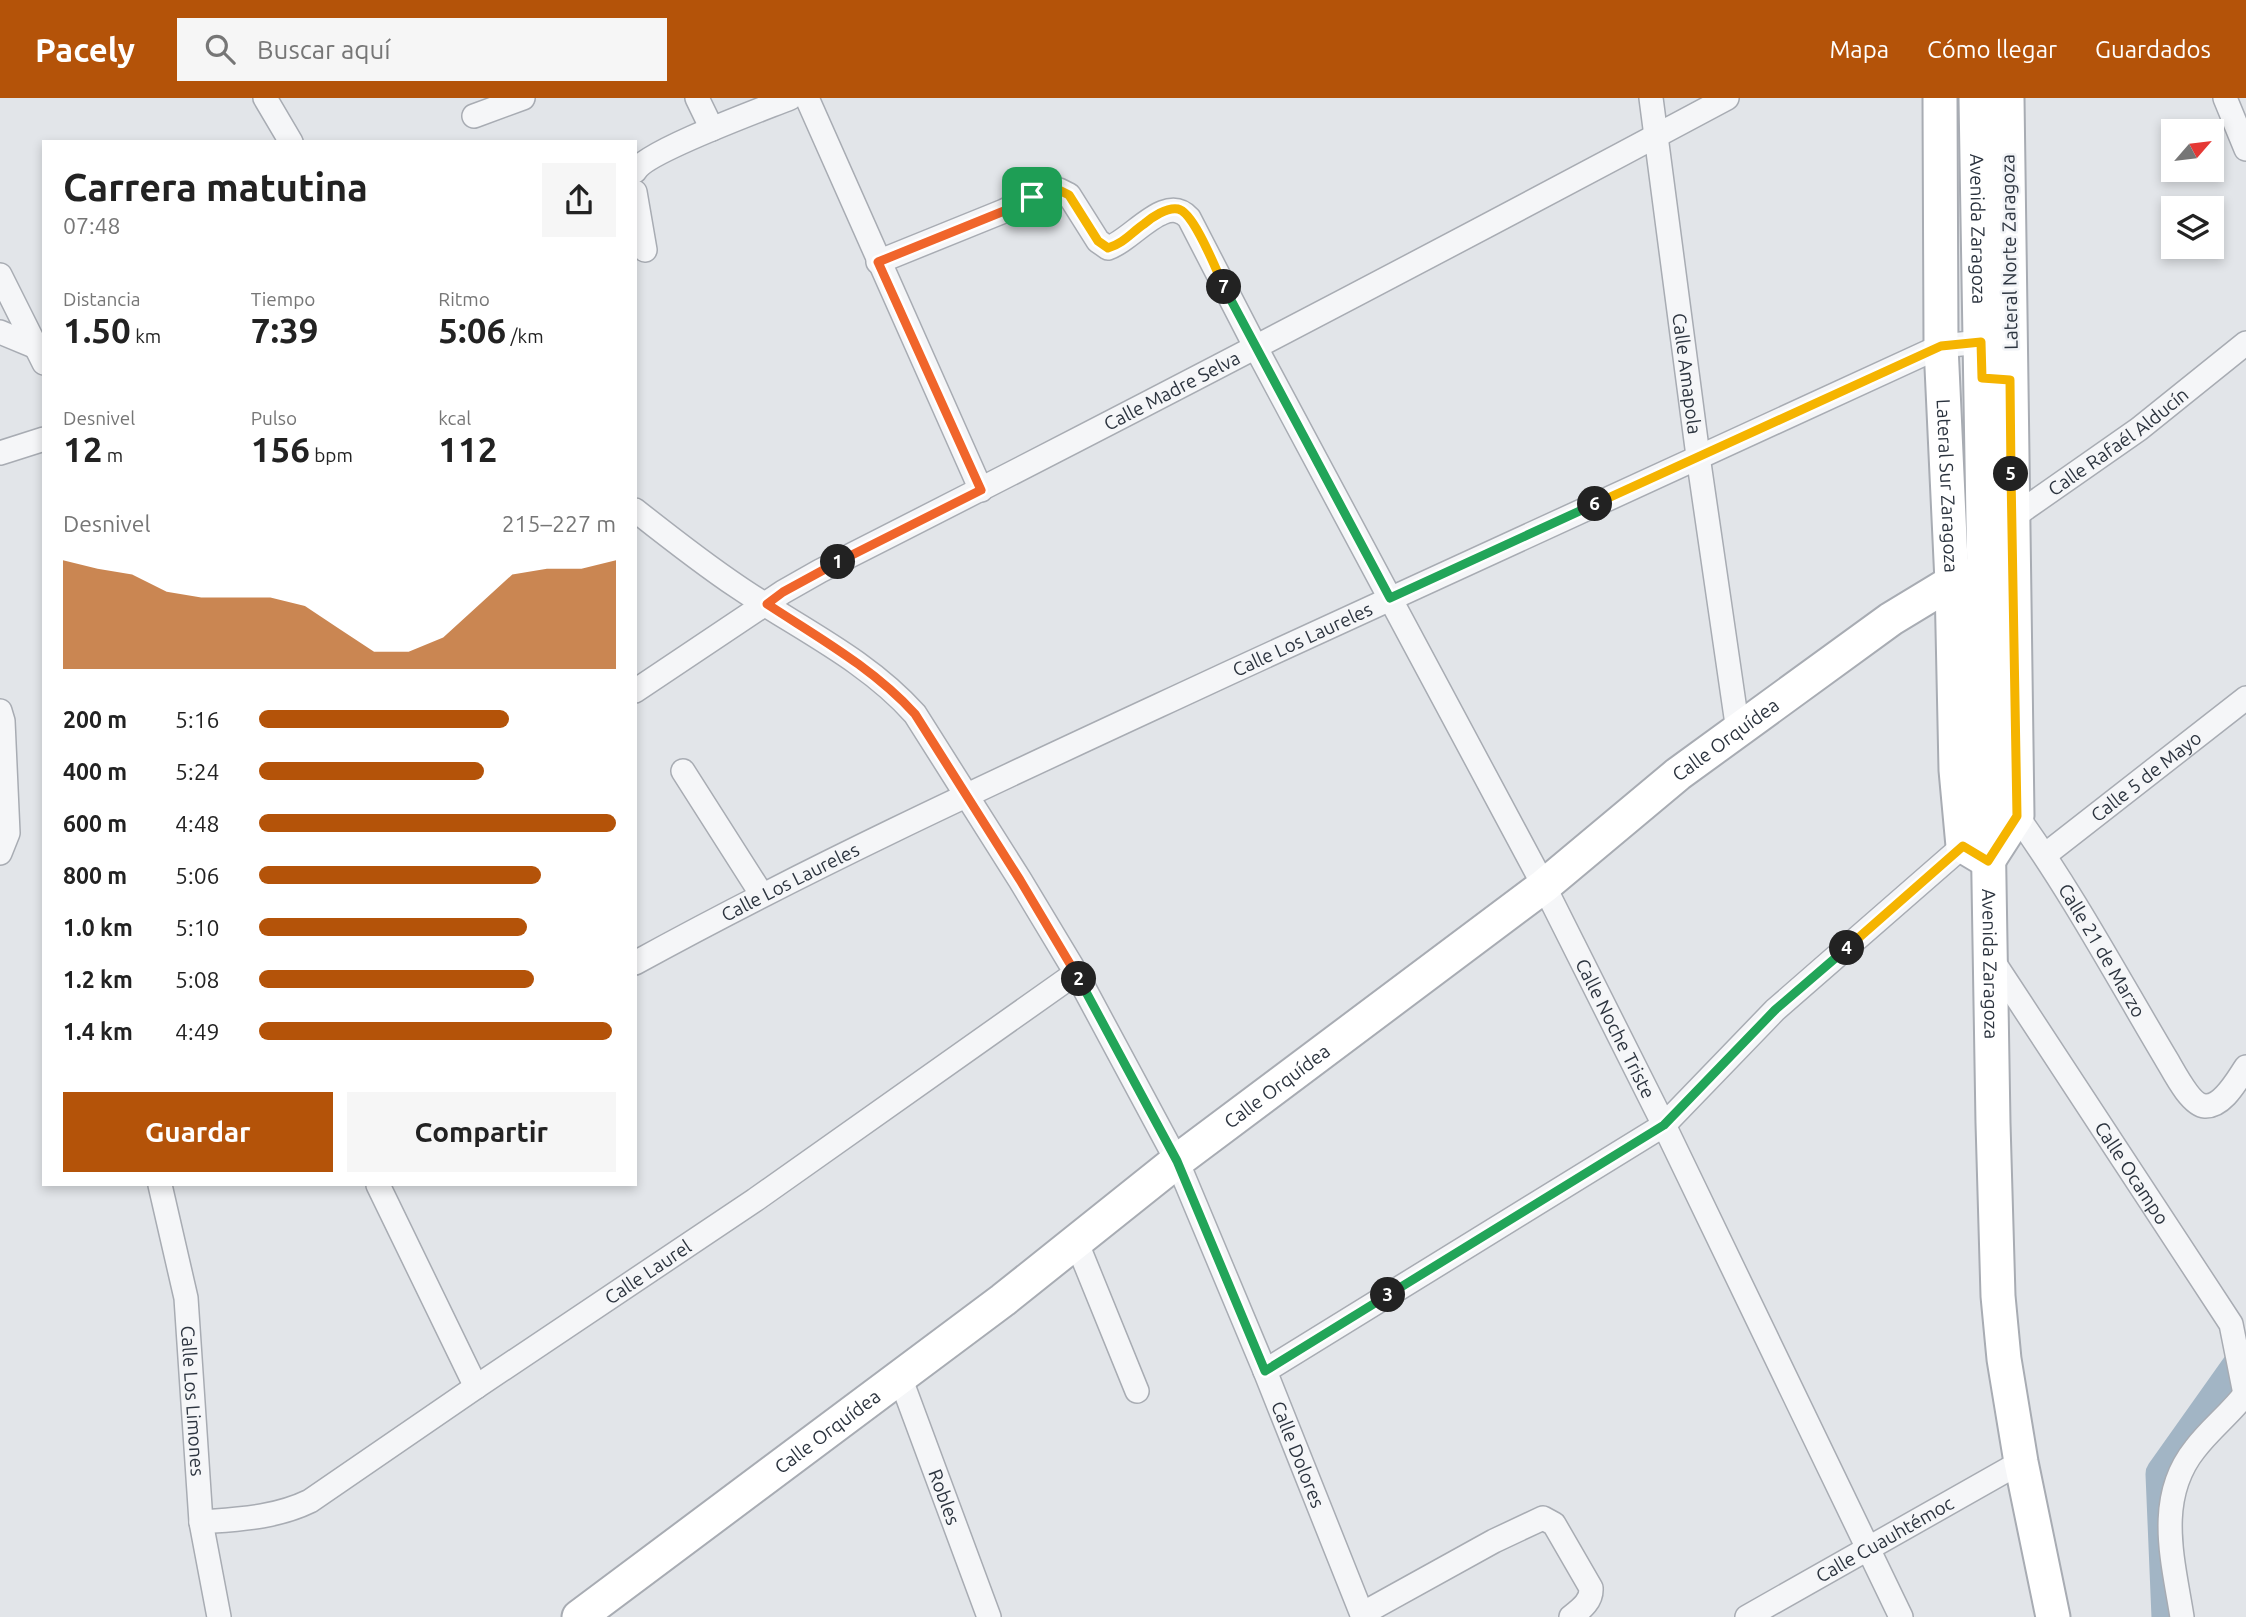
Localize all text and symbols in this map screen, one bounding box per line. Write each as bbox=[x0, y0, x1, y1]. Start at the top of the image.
search box bbox=[177, 18, 667, 81]
icon: search bbox=[201, 30, 239, 68]
text: Pacely bbox=[35, 31, 135, 68]
text: Buscar aquí bbox=[257, 35, 391, 64]
text: Mapa bbox=[1829, 36, 1889, 63]
text: Cómo llegar bbox=[1927, 36, 2057, 63]
text: Guardados bbox=[2095, 36, 2211, 63]
north arrow bbox=[2161, 119, 2224, 182]
map controls bbox=[2161, 119, 2224, 259]
street label: Avenida Zaragoza bbox=[1966, 154, 1990, 304]
street label: Lateral Norte Zaragoza bbox=[1996, 154, 2022, 350]
button: share bbox=[542, 163, 616, 237]
text: Carrera matutina bbox=[63, 166, 368, 208]
pin bbox=[1002, 167, 1062, 227]
icon: arrive bbox=[1013, 178, 1051, 216]
button: layers bbox=[2161, 196, 2224, 259]
text: 07:48 bbox=[63, 213, 121, 238]
pin: 7 bbox=[1206, 270, 1242, 304]
text: 7 bbox=[1218, 275, 1229, 297]
text: Distancia bbox=[63, 288, 141, 310]
text: Tiempo bbox=[251, 288, 315, 310]
text: Ritmo bbox=[438, 288, 490, 310]
text: 1.50 bbox=[63, 310, 131, 350]
text: 7:39 bbox=[251, 310, 319, 350]
text: 5:06 bbox=[438, 310, 506, 350]
street label: Calle Amapola bbox=[1668, 312, 1706, 435]
text: km bbox=[131, 325, 161, 347]
text: /km bbox=[506, 325, 544, 347]
street label: Calle Madre Selva bbox=[1100, 346, 1244, 435]
street label: Calle Rafaél Alducín bbox=[2044, 383, 2193, 500]
street label: Lateral Sur Zaragoza bbox=[1932, 398, 1963, 573]
text: Desnivel bbox=[63, 407, 135, 429]
text: Pulso bbox=[251, 407, 297, 429]
text: kcal bbox=[438, 407, 471, 429]
text: 12 bbox=[63, 429, 102, 469]
text: 156 bbox=[251, 429, 310, 469]
text: 112 bbox=[438, 429, 498, 469]
text: m bbox=[102, 444, 123, 466]
text: bpm bbox=[310, 444, 353, 466]
pin: 5 bbox=[1994, 456, 2028, 492]
text: 5 bbox=[2005, 462, 2016, 484]
pin: 6 bbox=[1578, 486, 1612, 522]
text: 6 bbox=[1589, 492, 1600, 514]
text: Desnivel bbox=[63, 511, 151, 536]
text: 215–227 m bbox=[502, 511, 616, 536]
pin: 1 bbox=[820, 545, 856, 580]
text: 1 bbox=[832, 550, 843, 572]
street label: Calle Los Laureles bbox=[1229, 598, 1376, 681]
street label: Calle Orquídea bbox=[1668, 693, 1783, 786]
text: 200 m bbox=[63, 707, 127, 732]
text: 5:16 bbox=[175, 707, 220, 732]
street label: Calle 5 de Mayo bbox=[2086, 726, 2205, 826]
text: 400 m bbox=[63, 759, 127, 784]
text: 5:24 bbox=[175, 759, 220, 784]
text: 600 m bbox=[63, 811, 127, 836]
text: 4:48 bbox=[175, 811, 220, 836]
street label: Calle Los Laureles bbox=[717, 838, 863, 926]
text: 800 m bbox=[63, 863, 127, 888]
text: 5:06 bbox=[175, 863, 220, 888]
street label: Calle 21 de Marzo bbox=[2054, 879, 2150, 1021]
street label: Avenida Zaragoza bbox=[1978, 888, 2003, 1039]
text: 1.0 km bbox=[63, 915, 133, 940]
text: 5:10 bbox=[175, 915, 220, 940]
pin: 4 bbox=[1829, 930, 1864, 966]
text: 4 bbox=[1841, 936, 1852, 958]
street label: Calle Noche Triste bbox=[1571, 955, 1660, 1102]
pin: 2 bbox=[1062, 962, 1096, 996]
text: 1.2 km bbox=[63, 967, 133, 992]
text: 5:08 bbox=[175, 967, 220, 992]
text: 2 bbox=[1073, 967, 1084, 989]
text: 1.4 km bbox=[63, 1019, 133, 1044]
text: 4:49 bbox=[175, 1019, 220, 1044]
street label: Calle Orquídea bbox=[1220, 1039, 1334, 1133]
button: Guardar bbox=[63, 1092, 333, 1172]
button: Compartir bbox=[347, 1092, 616, 1172]
street label: Calle Ocampo bbox=[2090, 1117, 2174, 1228]
street label: Calle Laurel bbox=[600, 1235, 695, 1309]
pin: 3 bbox=[1370, 1278, 1406, 1312]
text: 3 bbox=[1382, 1283, 1393, 1305]
street label: Calle Los Limones bbox=[177, 1325, 209, 1477]
street label: Calle Orquídea bbox=[770, 1385, 884, 1478]
street label: Calle Dolores bbox=[1267, 1398, 1329, 1511]
street label: Robles bbox=[924, 1466, 965, 1528]
street label: Calle Cuauhtémoc bbox=[1812, 1492, 1957, 1587]

